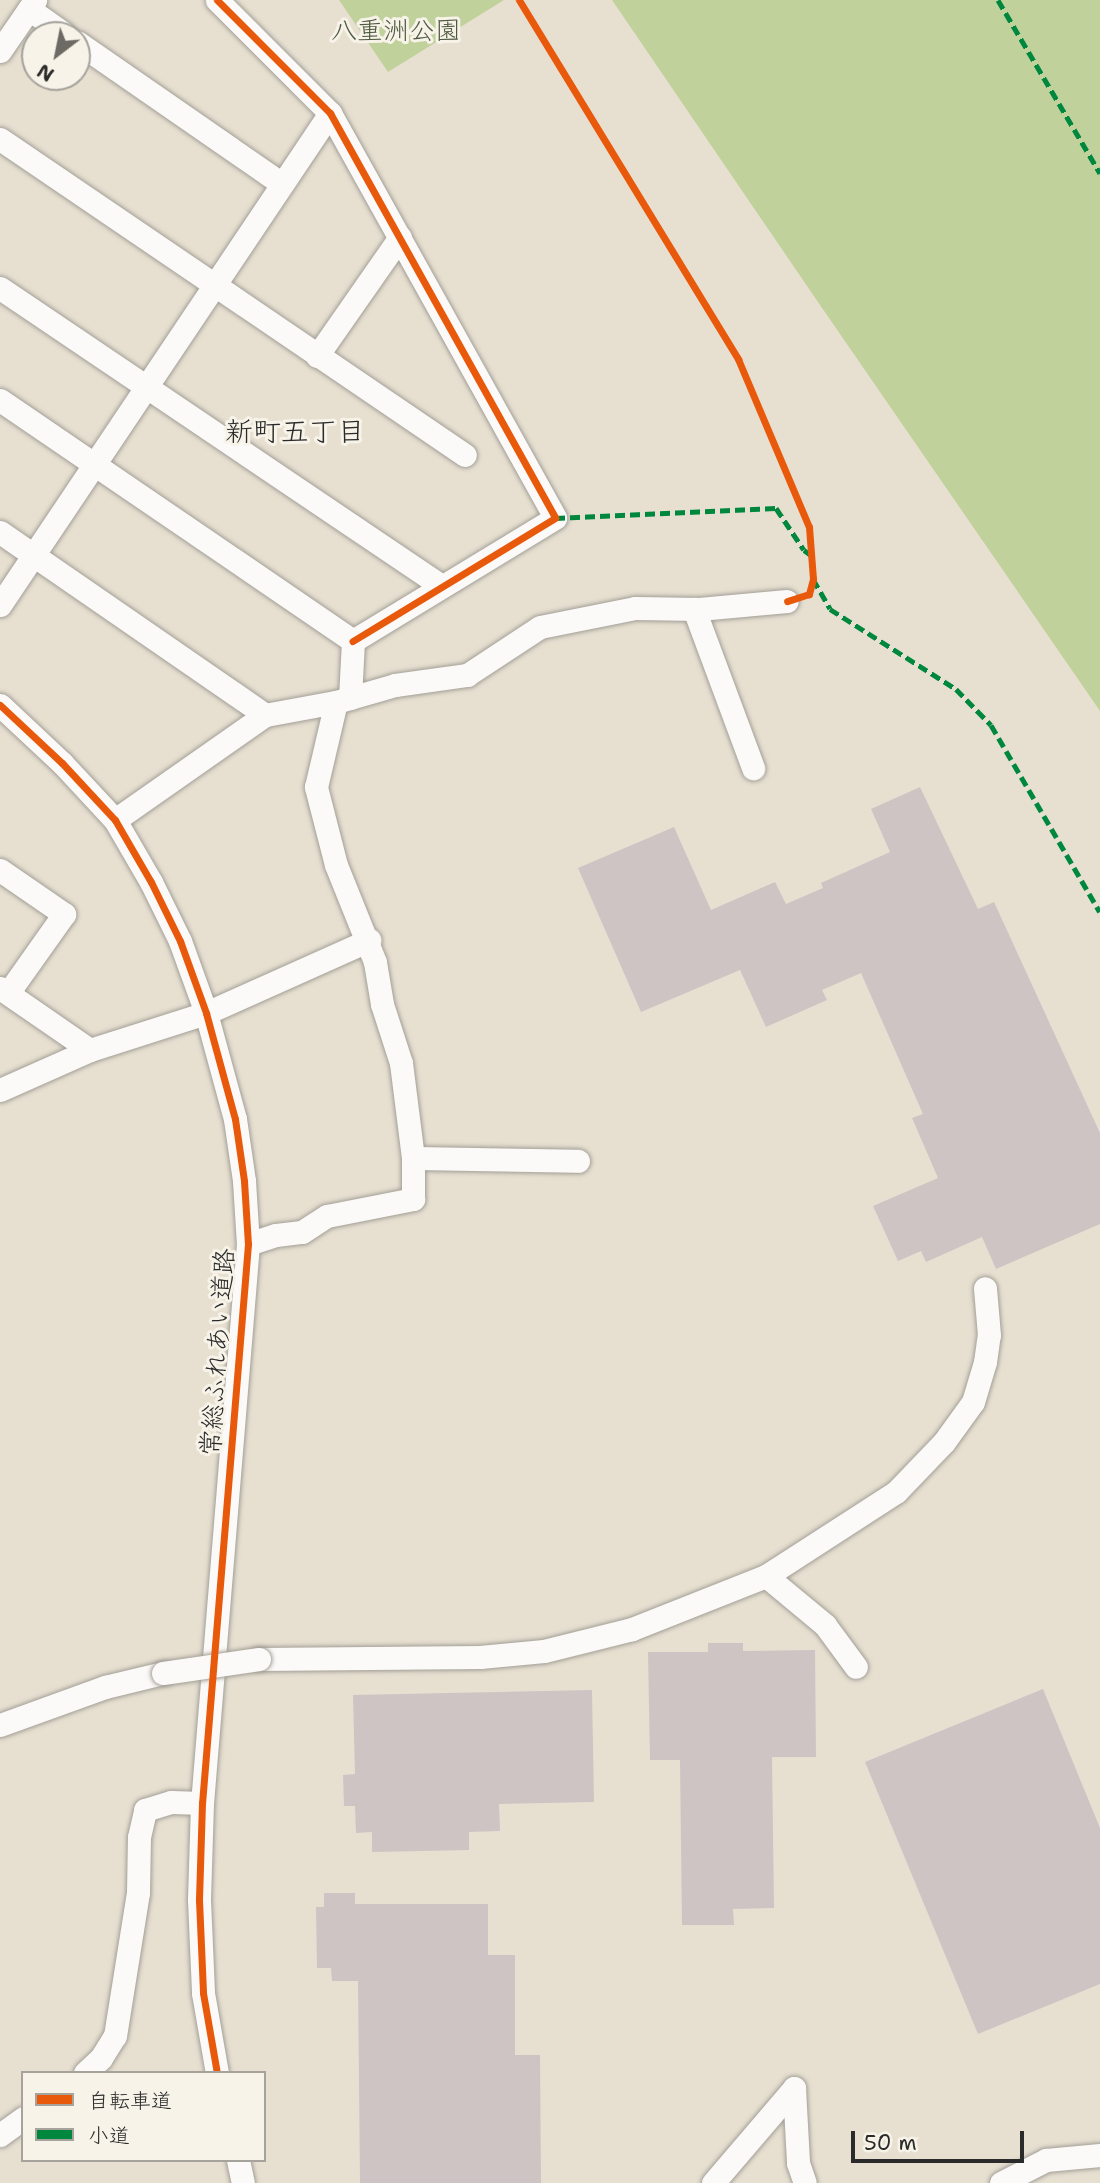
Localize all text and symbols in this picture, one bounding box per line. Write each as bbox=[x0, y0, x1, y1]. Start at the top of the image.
park label: 八重洲公園 bbox=[331, 14, 461, 46]
north arrow bbox=[21, 21, 91, 91]
text: N bbox=[33, 58, 59, 87]
district label: 新町五丁目 bbox=[225, 414, 365, 448]
street label: 常総ふれあい道路 bbox=[194, 1247, 240, 1457]
legend bbox=[21, 2071, 266, 2162]
text: 自転車道 bbox=[88, 2087, 172, 2115]
scale bar bbox=[855, 2116, 1028, 2160]
text: 小道 bbox=[88, 2122, 130, 2150]
text: 50 m bbox=[864, 2129, 917, 2157]

